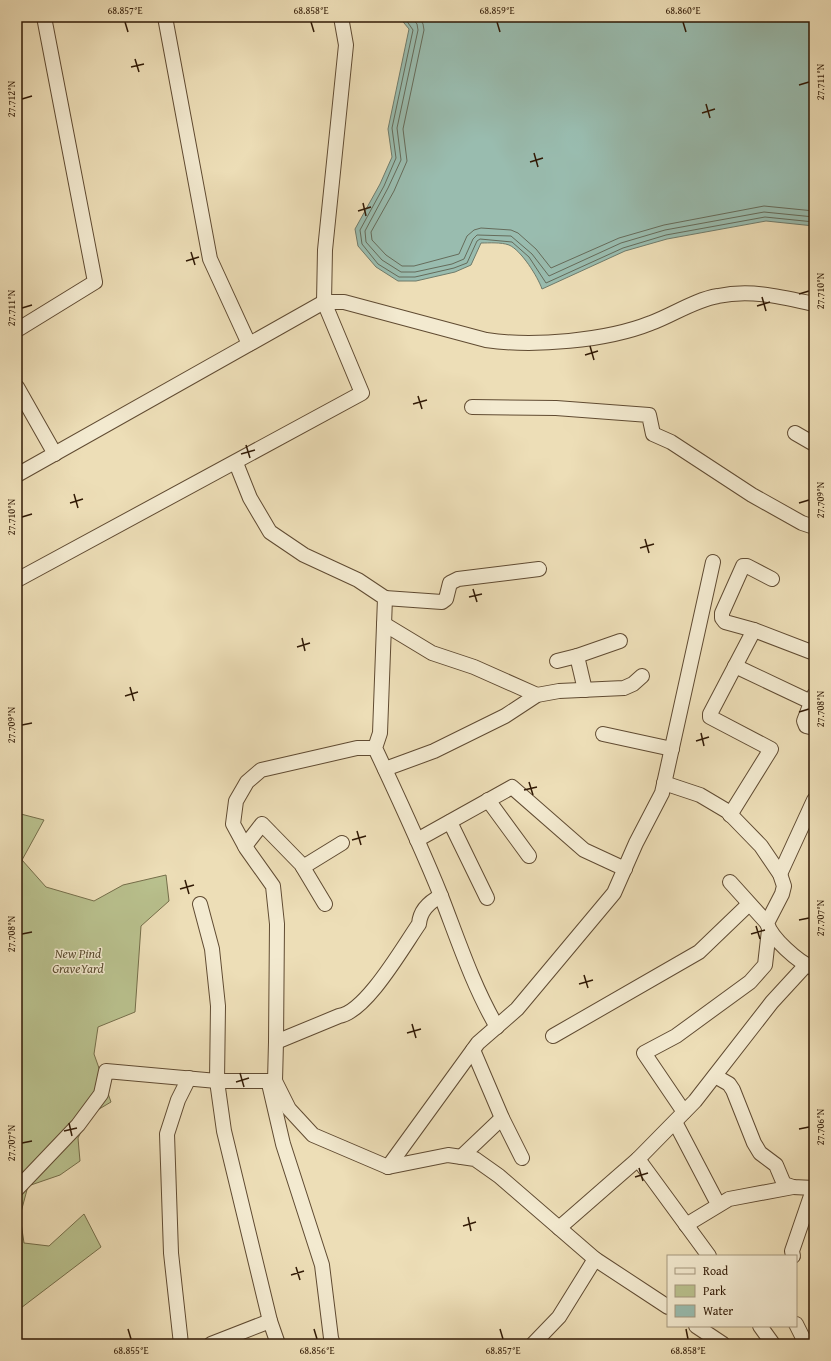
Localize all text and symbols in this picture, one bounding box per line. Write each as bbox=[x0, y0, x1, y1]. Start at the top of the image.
text: 68.857°E bbox=[107, 3, 143, 18]
text: 68.858°E bbox=[293, 3, 329, 18]
text: 68.859°E bbox=[479, 3, 515, 18]
text: 68.860°E bbox=[665, 3, 701, 18]
text: 27.711°N bbox=[813, 63, 828, 100]
text: 27.712°N bbox=[4, 80, 19, 117]
text: 27.710°N bbox=[813, 272, 828, 309]
text: 27.711°N bbox=[4, 289, 19, 326]
text: 27.709°N bbox=[813, 481, 828, 518]
text: 27.710°N bbox=[4, 498, 19, 535]
text: 27.708°N bbox=[813, 690, 828, 727]
text: 27.709°N bbox=[4, 706, 19, 743]
text: 27.707°N bbox=[813, 899, 828, 936]
text: 27.708°N bbox=[4, 915, 19, 952]
park label: New Pind GraveYard bbox=[52, 944, 104, 978]
text: 27.706°N bbox=[813, 1108, 828, 1145]
text: 27.707°N bbox=[4, 1124, 19, 1161]
legend bbox=[667, 1255, 797, 1327]
text: Road bbox=[703, 1262, 729, 1279]
text: Park bbox=[703, 1282, 727, 1299]
text: Water bbox=[703, 1302, 733, 1319]
text: 68.855°E bbox=[113, 1343, 149, 1358]
text: 68.856°E bbox=[299, 1343, 335, 1358]
text: 68.857°E bbox=[485, 1343, 521, 1358]
text: 68.858°E bbox=[670, 1343, 706, 1358]

